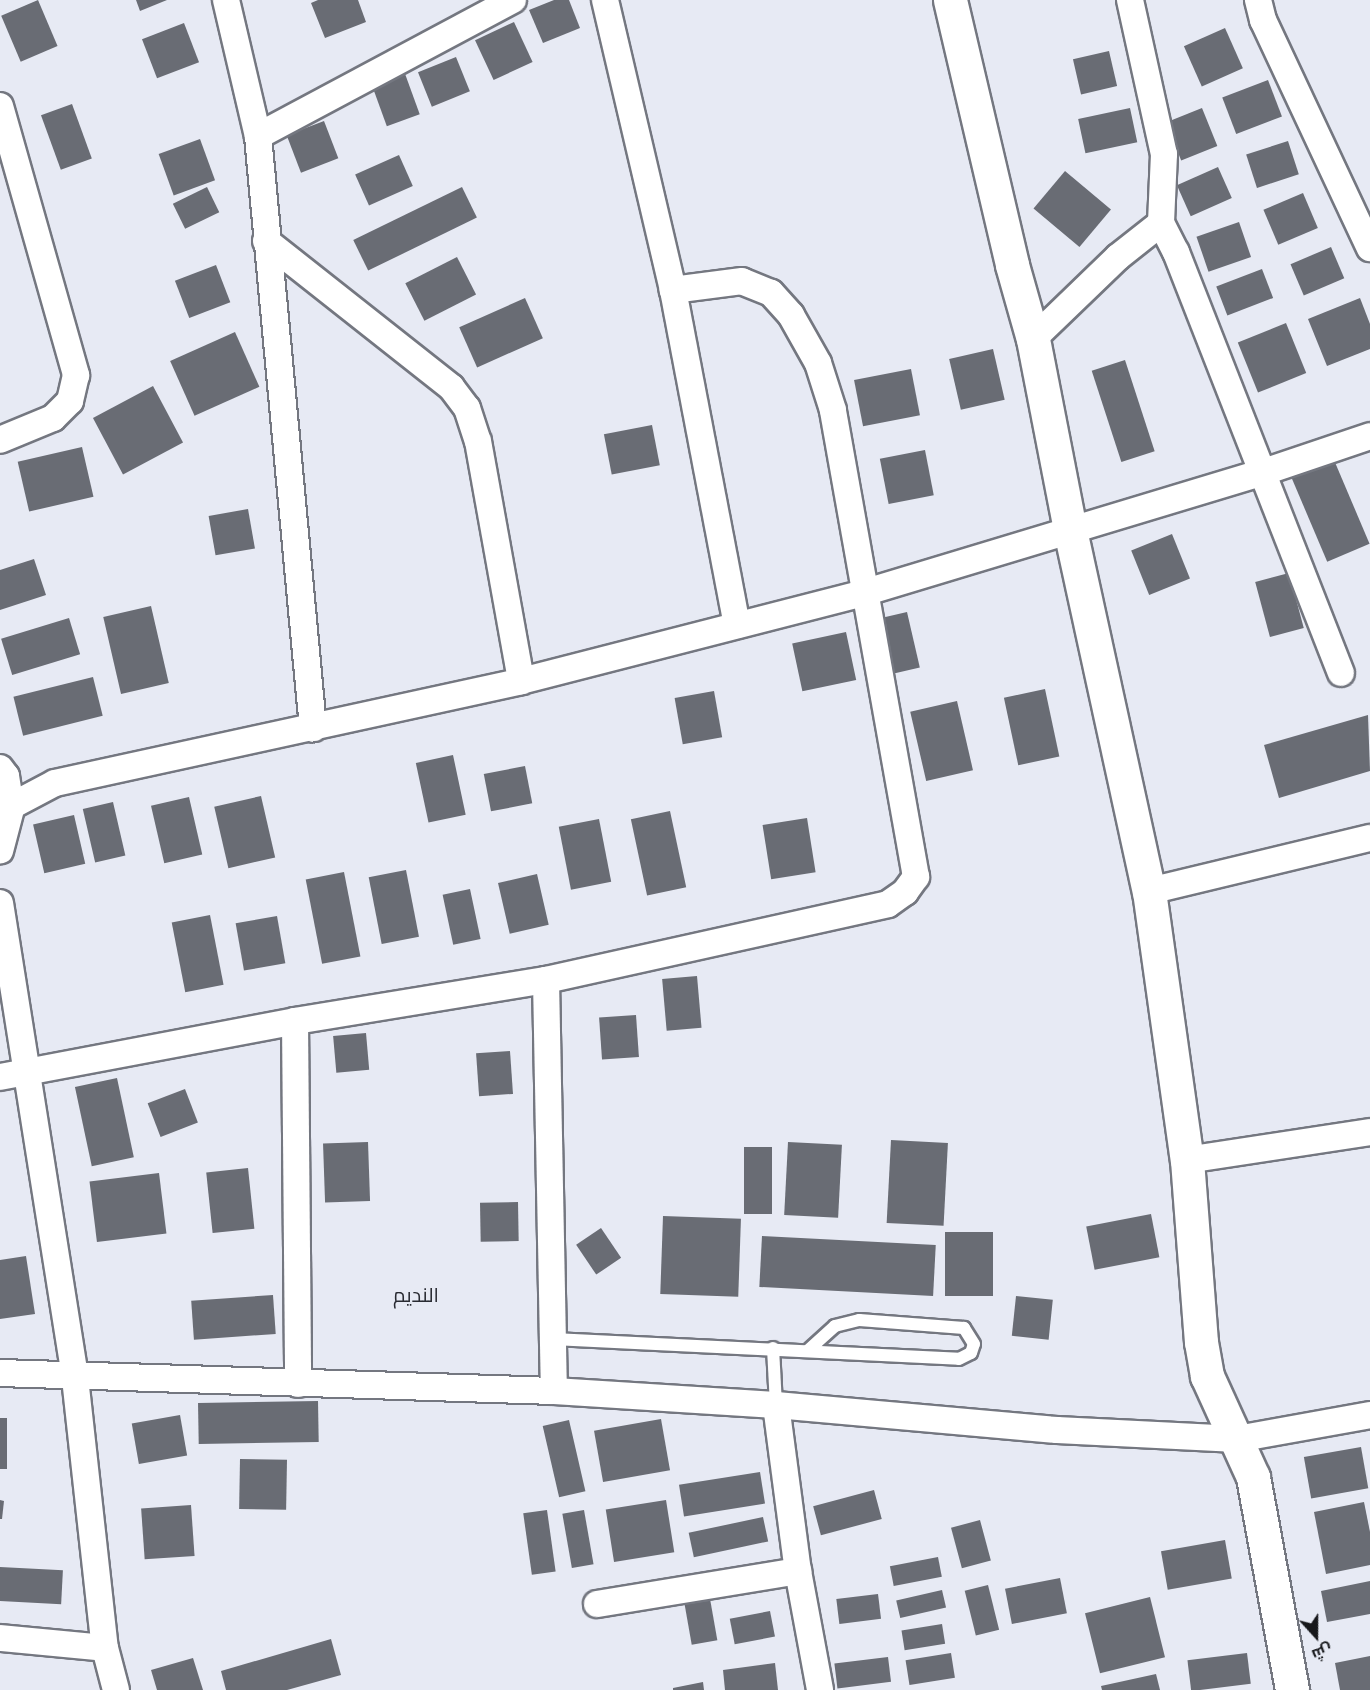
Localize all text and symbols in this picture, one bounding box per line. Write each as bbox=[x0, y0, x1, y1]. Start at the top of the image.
district label: النديم bbox=[393, 1282, 439, 1306]
north arrow bbox=[1286, 1606, 1346, 1666]
text: ش bbox=[1310, 1641, 1336, 1666]

